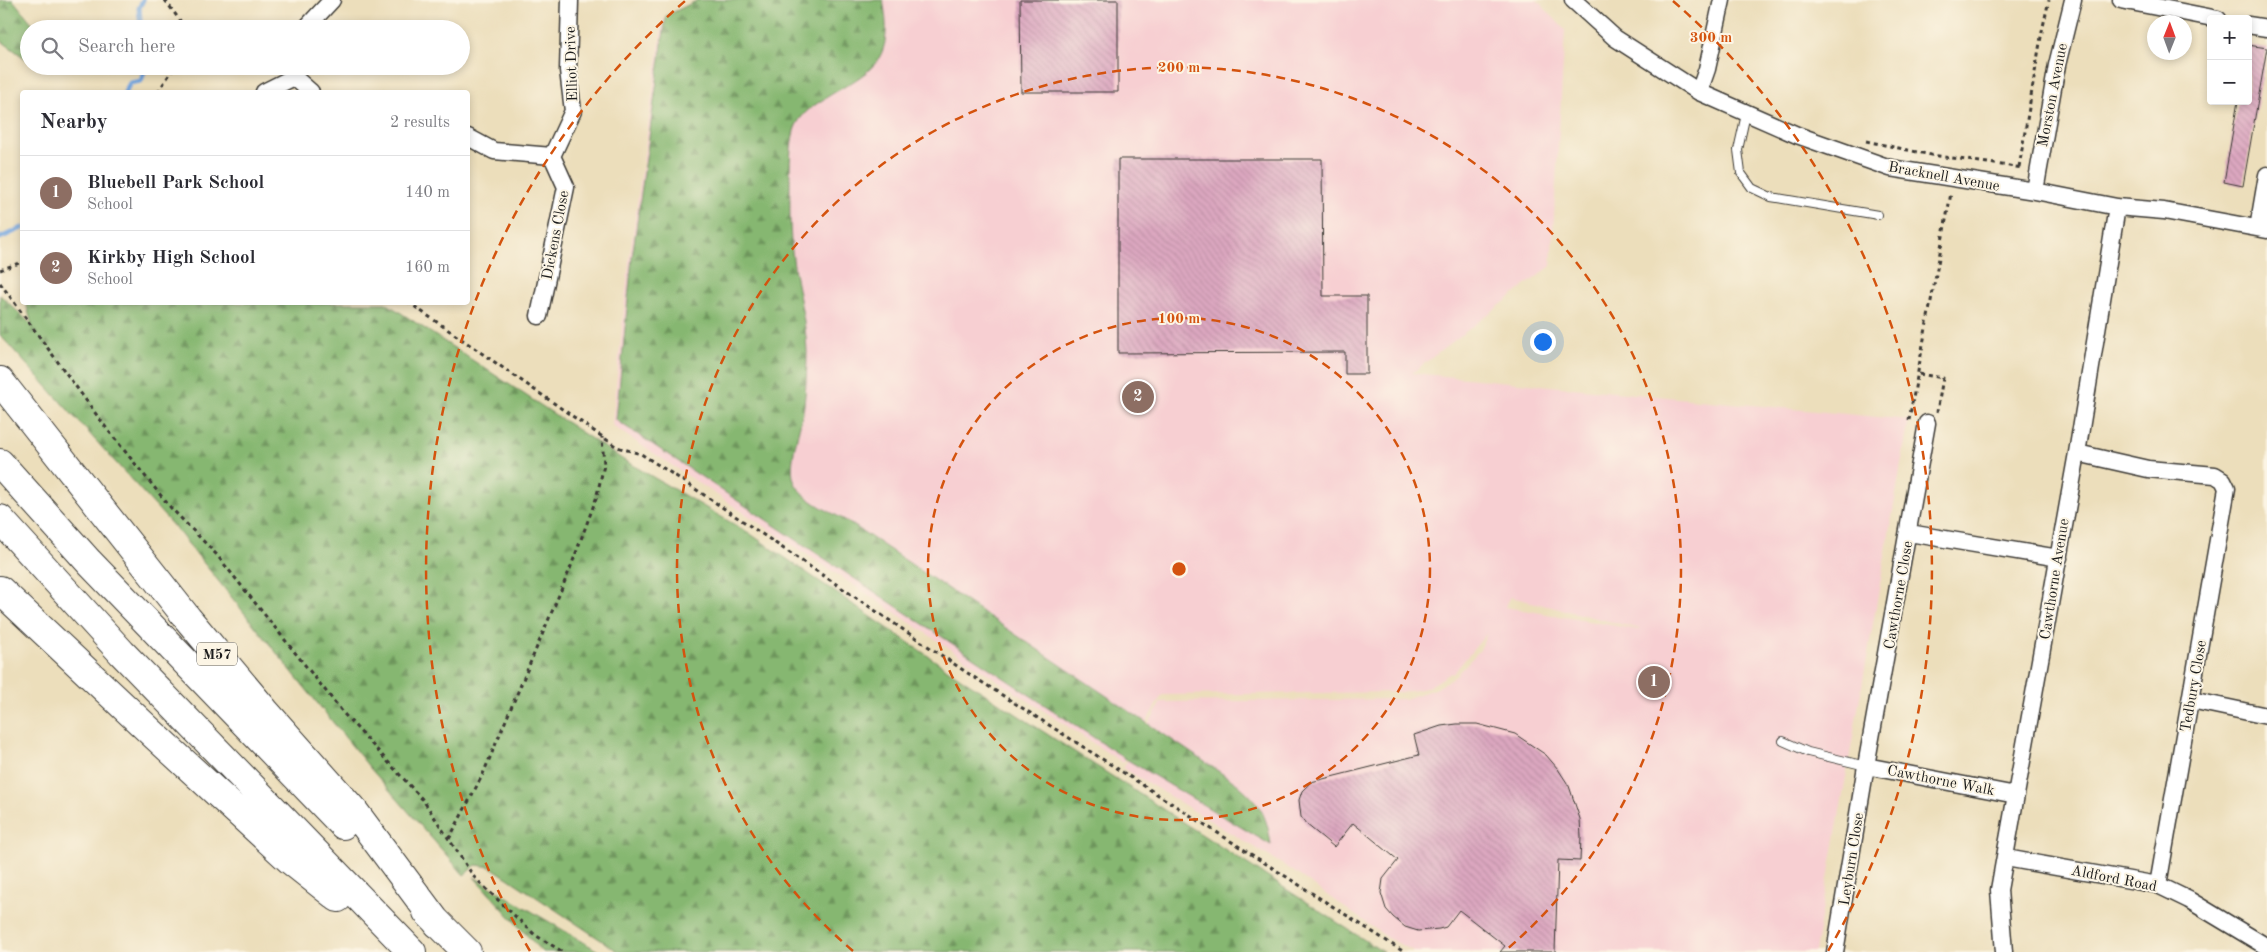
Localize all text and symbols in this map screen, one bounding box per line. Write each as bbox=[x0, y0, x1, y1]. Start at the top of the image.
north arrow bbox=[2147, 15, 2192, 60]
map controls bbox=[2207, 15, 2252, 105]
button: + bbox=[2207, 15, 2252, 60]
search box bbox=[20, 20, 470, 75]
street label: Elliot Drive bbox=[564, 26, 581, 102]
text: 300 m bbox=[1690, 31, 1732, 46]
icon: search bbox=[38, 34, 66, 62]
text: Search here bbox=[78, 38, 175, 57]
street label: Morston Avenue bbox=[2036, 42, 2071, 148]
button: − bbox=[2207, 60, 2252, 105]
text: 200 m bbox=[1158, 61, 1200, 76]
text: Nearby bbox=[40, 112, 108, 133]
text: 2 results bbox=[390, 115, 450, 131]
street label: Bracknell Avenue bbox=[1887, 160, 2001, 195]
text: Bluebell Park School bbox=[87, 174, 264, 193]
text: 1 bbox=[51, 185, 61, 201]
text: 140 m bbox=[405, 185, 450, 201]
street label: Dickens Close bbox=[540, 189, 573, 281]
text: School bbox=[87, 197, 133, 213]
text: Kirkby High School bbox=[87, 249, 256, 268]
text: 2 bbox=[51, 260, 61, 276]
text: 160 m bbox=[405, 260, 450, 276]
text: School bbox=[87, 272, 133, 288]
text: 100 m bbox=[1158, 312, 1200, 327]
your location bbox=[1530, 329, 1556, 355]
pin: 2 bbox=[1122, 378, 1154, 416]
street label: Cawthorne Avenue bbox=[2038, 517, 2072, 641]
street label: Cawthorne Close bbox=[1883, 540, 1916, 651]
centre of rings bbox=[1170, 560, 1188, 578]
street label: Tedbury Close bbox=[2179, 639, 2210, 734]
road number: M57 bbox=[197, 642, 237, 666]
pin: 1 bbox=[1638, 663, 1670, 701]
street label: Cawthorne Walk bbox=[1886, 764, 1996, 799]
street label: Leyburn Close bbox=[1838, 812, 1867, 907]
street label: Aldford Road bbox=[2069, 864, 2158, 895]

